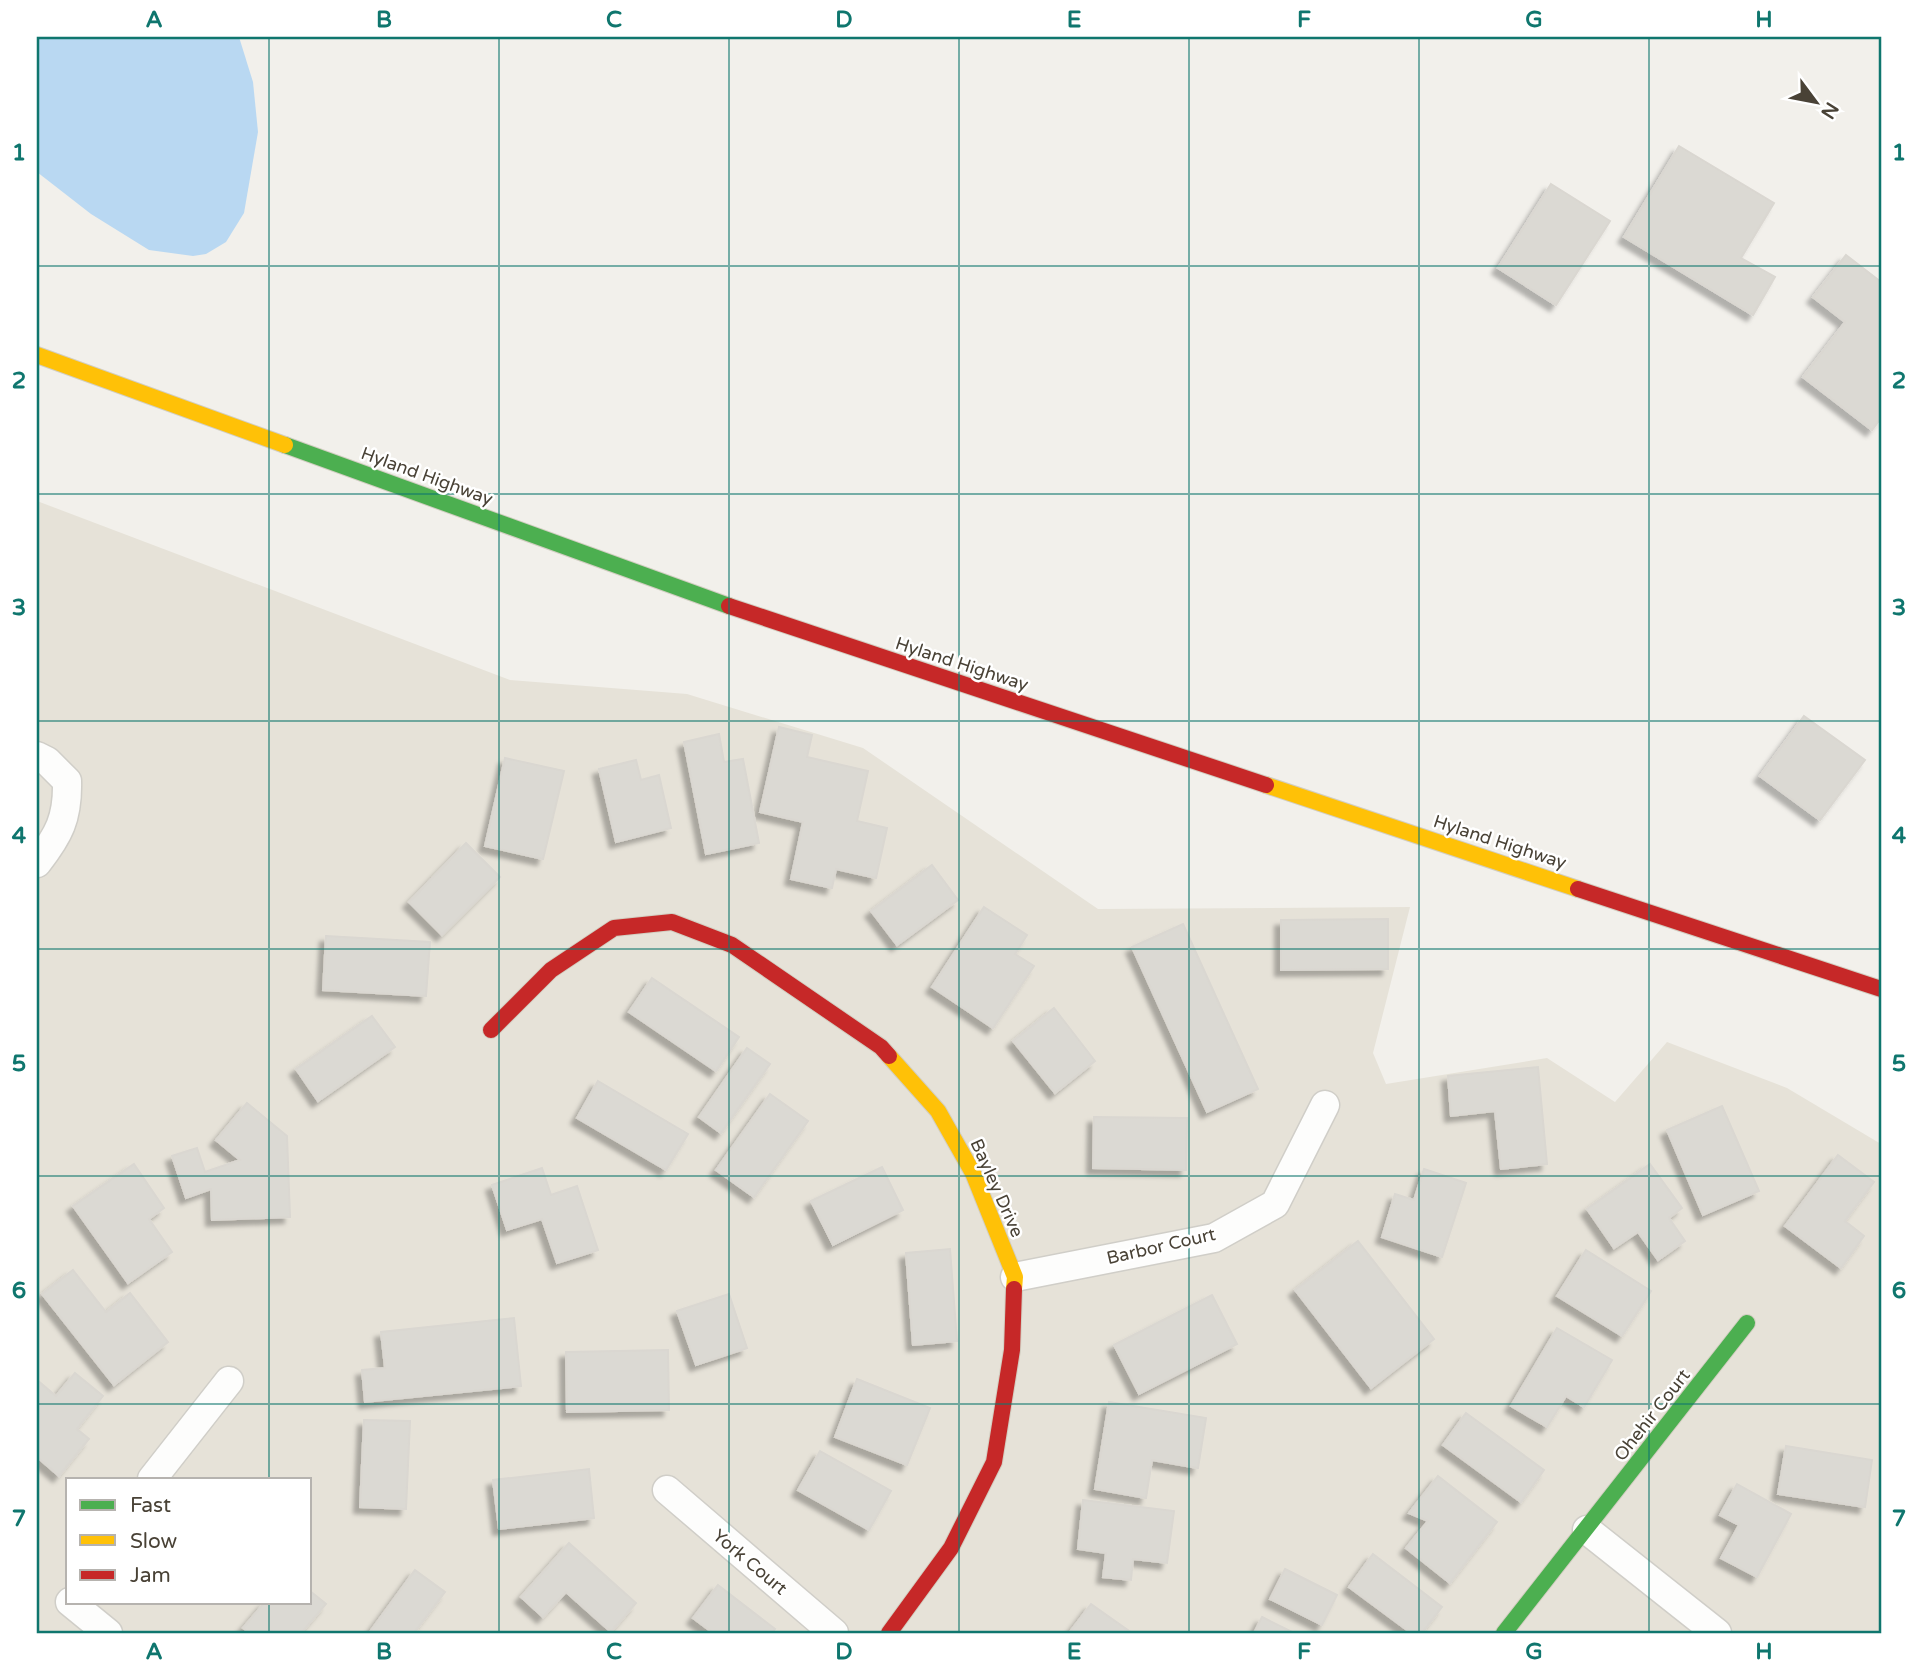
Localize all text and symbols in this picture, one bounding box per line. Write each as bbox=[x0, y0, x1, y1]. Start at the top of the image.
text: A bbox=[145, 6, 163, 34]
text: B bbox=[376, 6, 392, 34]
text: C bbox=[606, 6, 622, 34]
text: D bbox=[835, 6, 853, 34]
text: E bbox=[1067, 6, 1081, 34]
text: F bbox=[1297, 6, 1311, 34]
text: G bbox=[1525, 6, 1543, 34]
text: H bbox=[1755, 6, 1773, 34]
north arrow bbox=[1782, 66, 1852, 136]
text: N bbox=[1816, 98, 1843, 123]
text: 1 bbox=[12, 139, 26, 167]
text: 1 bbox=[1892, 139, 1906, 167]
text: 2 bbox=[12, 367, 26, 395]
text: 2 bbox=[1892, 367, 1906, 395]
street label: Hyland Highway bbox=[358, 442, 496, 510]
text: 3 bbox=[12, 594, 26, 622]
text: 3 bbox=[1892, 594, 1906, 622]
street label: Hyland Highway bbox=[893, 632, 1032, 696]
street label: Hyland Highway bbox=[1431, 810, 1570, 874]
text: 4 bbox=[12, 822, 27, 850]
text: 4 bbox=[1892, 822, 1907, 850]
text: 5 bbox=[12, 1050, 26, 1078]
text: 5 bbox=[1892, 1050, 1906, 1078]
street label: Bayley Drive bbox=[966, 1135, 1028, 1241]
street label: Barbor Court bbox=[1104, 1223, 1218, 1269]
text: 6 bbox=[12, 1277, 26, 1305]
text: 6 bbox=[1892, 1277, 1906, 1305]
street label: Ohehir Court bbox=[1609, 1365, 1695, 1465]
legend bbox=[66, 1478, 312, 1604]
text: Fast bbox=[130, 1493, 171, 1518]
text: 7 bbox=[12, 1505, 26, 1533]
text: 7 bbox=[1892, 1505, 1906, 1533]
street label: York Court bbox=[708, 1525, 792, 1600]
text: Slow bbox=[130, 1529, 178, 1554]
text: Jam bbox=[130, 1563, 171, 1588]
text: A bbox=[145, 1638, 163, 1666]
text: B bbox=[376, 1638, 392, 1666]
text: C bbox=[606, 1638, 622, 1666]
text: D bbox=[835, 1638, 853, 1666]
text: E bbox=[1067, 1638, 1081, 1666]
text: F bbox=[1297, 1638, 1311, 1666]
text: G bbox=[1525, 1638, 1543, 1666]
text: H bbox=[1755, 1638, 1773, 1666]

